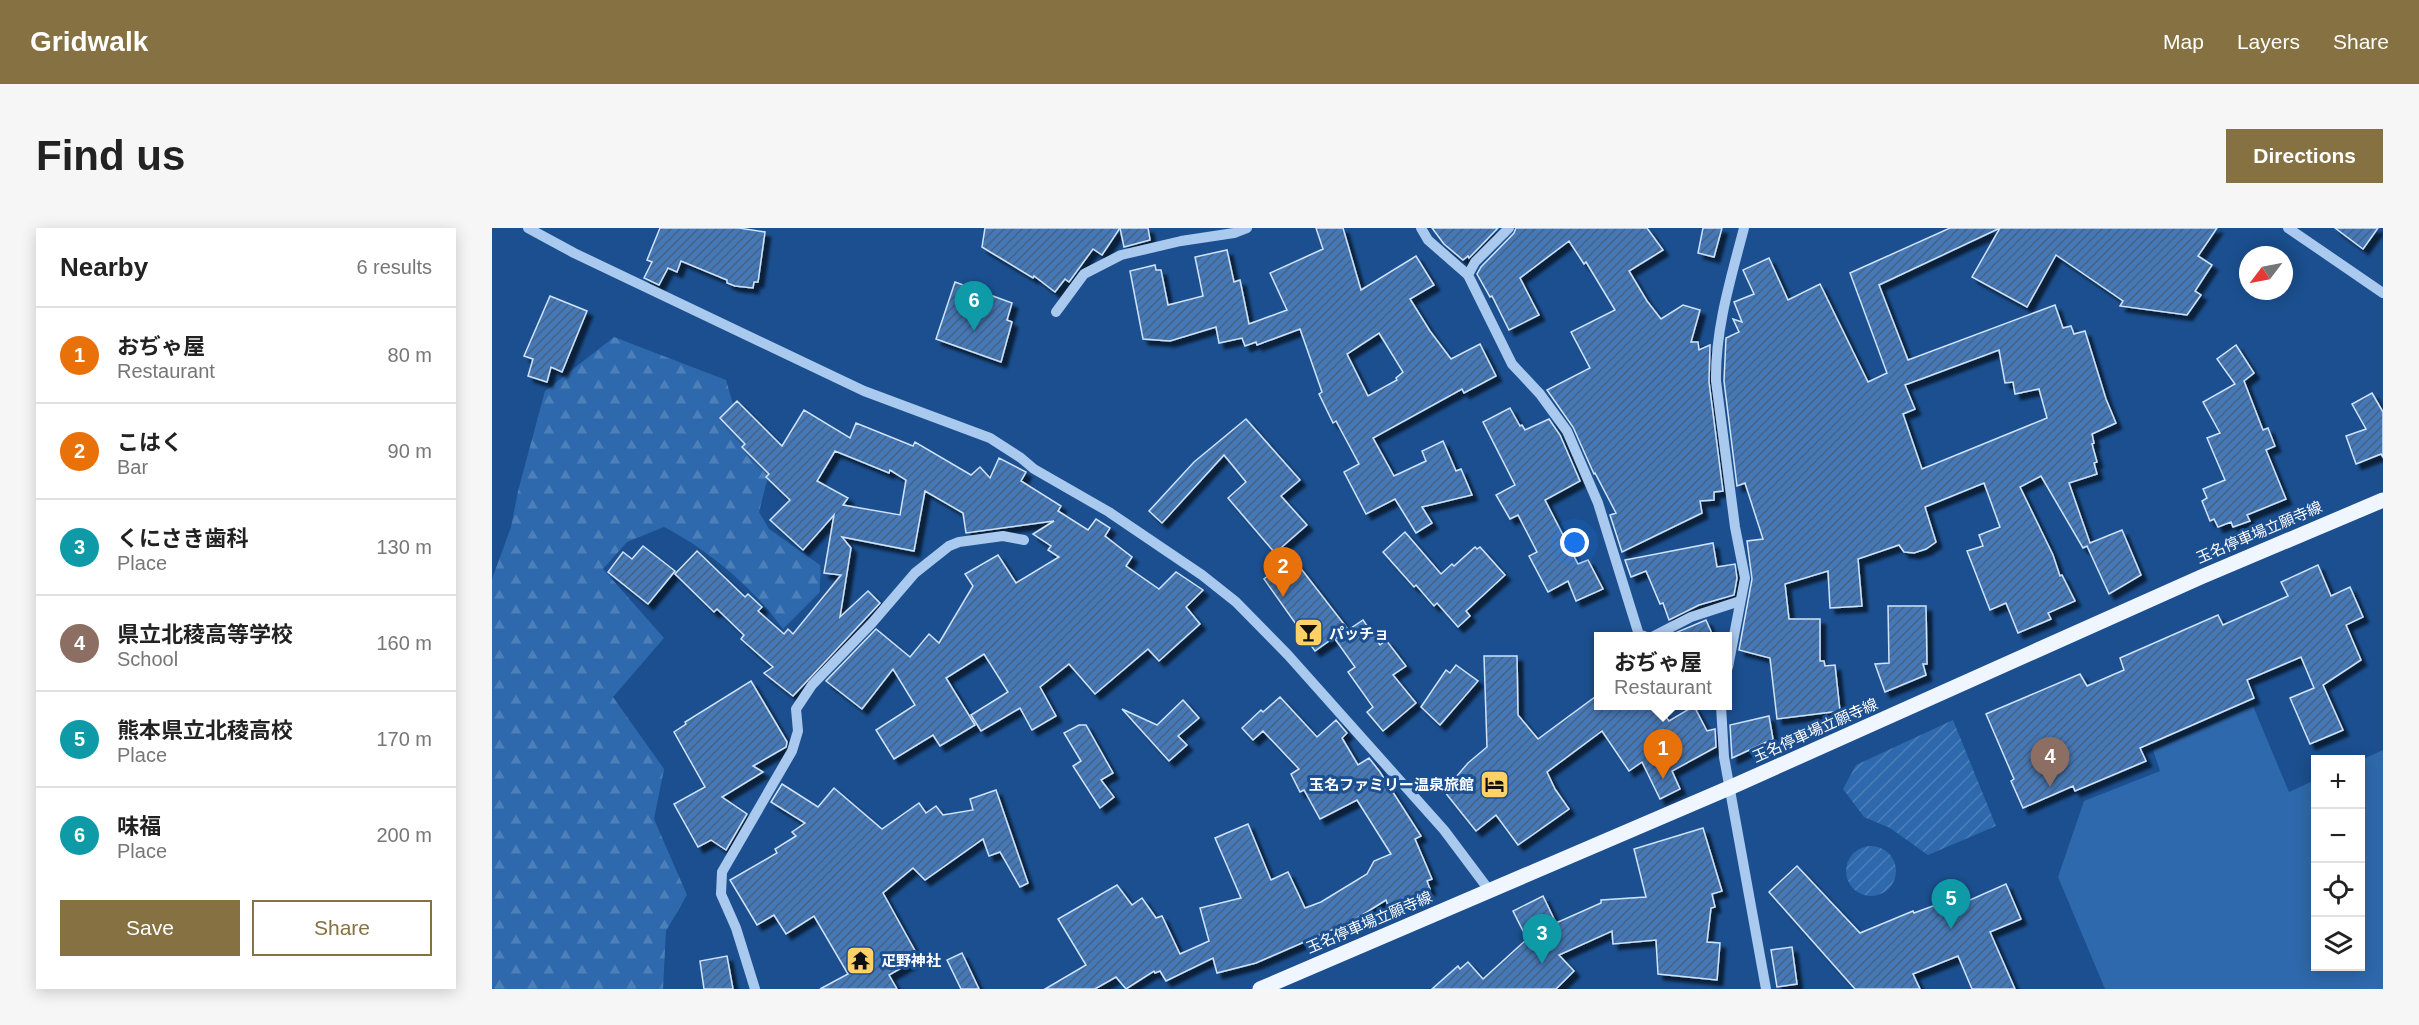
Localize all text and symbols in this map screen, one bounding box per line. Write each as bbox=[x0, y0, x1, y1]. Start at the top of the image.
text: Gridwalk bbox=[30, 26, 148, 57]
text: Map bbox=[2163, 30, 2204, 53]
text: Layers bbox=[2237, 30, 2300, 53]
text: Share bbox=[2333, 30, 2389, 53]
button: Directions bbox=[2226, 129, 2383, 183]
text: Find us bbox=[36, 132, 185, 179]
north arrow bbox=[2239, 246, 2293, 300]
text: Nearby bbox=[60, 252, 148, 282]
text: 6 results bbox=[356, 256, 432, 278]
pin: 6 bbox=[954, 282, 994, 331]
text: おぢゃ屋 bbox=[117, 334, 205, 359]
text: 1 bbox=[74, 344, 85, 366]
text: 80 m bbox=[388, 344, 432, 366]
text: Restaurant bbox=[117, 360, 215, 382]
text: こはく bbox=[117, 430, 183, 455]
text: 2 bbox=[74, 440, 85, 462]
text: 90 m bbox=[388, 440, 432, 462]
text: Bar bbox=[117, 456, 148, 478]
street label: 玉名停車場立願寺線 bbox=[2194, 498, 2324, 566]
text: くにさき歯科 bbox=[117, 526, 249, 551]
your location bbox=[1560, 528, 1589, 557]
text: 3 bbox=[74, 536, 85, 558]
text: 130 m bbox=[376, 536, 432, 558]
pin: 2 bbox=[1264, 548, 1302, 597]
text: Place bbox=[117, 552, 167, 574]
bar icon: パッチョ bbox=[1292, 617, 1324, 649]
text: 県立北稜高等学校 bbox=[117, 622, 293, 647]
place label: パッチョ bbox=[1329, 625, 1389, 642]
text: 4 bbox=[74, 632, 85, 654]
text: 160 m bbox=[376, 632, 432, 654]
popup bbox=[1594, 632, 1732, 710]
text: School bbox=[117, 648, 178, 670]
text: おぢゃ屋 bbox=[1614, 650, 1702, 675]
text: Restaurant bbox=[1614, 676, 1712, 698]
street label: 玉名停車場立願寺線 bbox=[1750, 695, 1880, 765]
text: 熊本県立北稜高校 bbox=[117, 718, 293, 743]
text: 5 bbox=[74, 728, 85, 750]
text: 170 m bbox=[376, 728, 432, 750]
pin: 1 bbox=[1644, 730, 1682, 779]
pin: 4 bbox=[2030, 738, 2070, 787]
text: Place bbox=[117, 744, 167, 766]
map controls bbox=[2311, 755, 2365, 971]
button: + bbox=[2311, 755, 2365, 809]
hotel icon: 玉名ファミリー温泉旅館 bbox=[1479, 768, 1511, 800]
place label: 玉名ファミリー温泉旅館 bbox=[1309, 776, 1474, 793]
button: − bbox=[2311, 809, 2365, 863]
text: 味福 bbox=[117, 814, 161, 839]
text: 6 bbox=[74, 824, 85, 846]
text: 200 m bbox=[376, 824, 432, 846]
text: Place bbox=[117, 840, 167, 862]
button: locate bbox=[2311, 863, 2365, 917]
pin: 5 bbox=[1932, 880, 1970, 929]
street label: 玉名停車場立願寺線 bbox=[1304, 888, 1434, 956]
button: Save bbox=[60, 900, 240, 956]
button: Share bbox=[252, 900, 432, 956]
pin: 3 bbox=[1522, 914, 1562, 964]
button: layers bbox=[2311, 917, 2365, 971]
temple icon: 疋野神社 bbox=[844, 944, 876, 976]
place label: 疋野神社 bbox=[881, 952, 941, 969]

